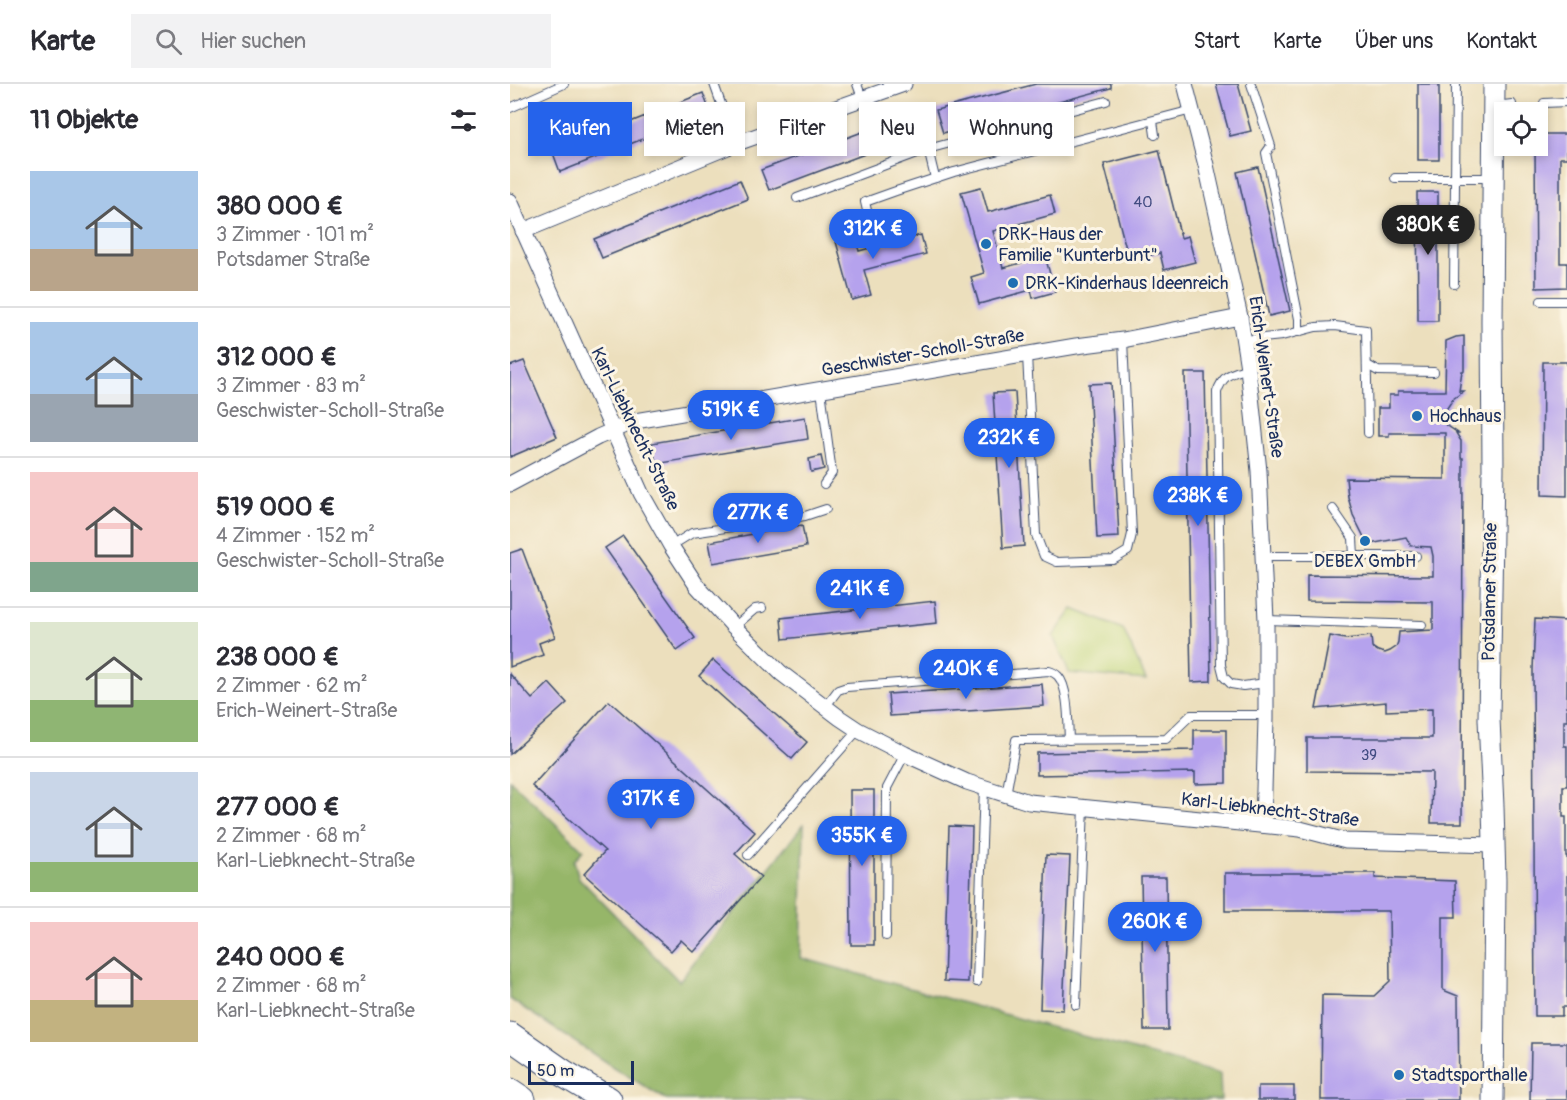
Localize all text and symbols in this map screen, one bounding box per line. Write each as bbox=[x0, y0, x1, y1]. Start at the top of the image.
search box bbox=[131, 14, 551, 68]
text: Karte bbox=[30, 24, 95, 59]
icon: search bbox=[152, 25, 185, 58]
text: Hier suchen bbox=[200, 27, 306, 55]
text: Start bbox=[1194, 28, 1240, 55]
text: Karte bbox=[1273, 28, 1322, 55]
text: Über uns bbox=[1355, 28, 1433, 55]
text: Kontakt bbox=[1466, 28, 1537, 55]
chip: Kaufen bbox=[528, 102, 632, 156]
chip: Mieten bbox=[644, 102, 745, 156]
chip: Filter bbox=[757, 102, 847, 156]
chip: Neu bbox=[859, 102, 936, 156]
chip: Wohnung bbox=[948, 102, 1074, 156]
map controls bbox=[1494, 102, 1548, 156]
button: locate bbox=[1494, 102, 1548, 156]
text: 11 Objekte bbox=[30, 104, 138, 136]
icon: filters bbox=[447, 104, 480, 137]
text: 380 000 € bbox=[216, 190, 343, 222]
house number: 40 bbox=[1134, 193, 1152, 212]
icon: home bbox=[78, 195, 150, 267]
pin: 380K € bbox=[1379, 205, 1477, 256]
pin: 312K € bbox=[824, 209, 922, 260]
text: 380K € bbox=[1396, 212, 1460, 237]
text: 312K € bbox=[843, 216, 903, 241]
text: 3 Zimmer · 101 m² bbox=[216, 222, 374, 247]
place label: DRK-Haus der Familie "Kunterbunt" bbox=[998, 223, 1158, 267]
marker: DRK-Haus der Familie "Kunterbunt" bbox=[979, 237, 993, 251]
text: Potsdamer Straße bbox=[216, 247, 370, 272]
place label: DRK-Kinderhaus Ideenreich bbox=[1025, 272, 1228, 295]
marker: DRK-Kinderhaus Ideenreich bbox=[1006, 276, 1020, 290]
street label: Erich-Weinert-Straße bbox=[1243, 295, 1289, 460]
street label: Geschwister-Scholl-Straße bbox=[820, 324, 1026, 382]
text: 312 000 € bbox=[216, 341, 337, 373]
street label: Karl-Liebknecht-Straße bbox=[585, 344, 685, 515]
icon: home bbox=[78, 346, 150, 418]
text: 3 Zimmer · 83 m² bbox=[216, 373, 366, 398]
pin: 519K € bbox=[682, 390, 780, 441]
text: 519K € bbox=[702, 397, 760, 422]
text: Geschwister-Scholl-Straße bbox=[216, 398, 444, 423]
place label: Hochhaus bbox=[1429, 405, 1501, 428]
marker: Hochhaus bbox=[1410, 409, 1424, 423]
pin: 232K € bbox=[960, 418, 1058, 469]
text: 232K € bbox=[978, 425, 1040, 450]
pin: 238K € bbox=[1149, 476, 1247, 527]
text: 238K € bbox=[1167, 483, 1229, 508]
text: 519 000 € bbox=[216, 491, 335, 523]
pin: 277K € bbox=[709, 493, 807, 544]
icon: home bbox=[78, 496, 150, 568]
text: 277K € bbox=[727, 500, 789, 525]
street label: Potsdamer Straße bbox=[1477, 522, 1503, 661]
text: 4 Zimmer · 152 m² bbox=[216, 523, 375, 548]
marker: DEBEX GmbH bbox=[1358, 534, 1372, 548]
text: Geschwister-Scholl-Straße bbox=[216, 548, 444, 573]
place label: DEBEX GmbH bbox=[1314, 550, 1416, 573]
pin: 241K € bbox=[811, 569, 909, 620]
text: 241K € bbox=[830, 576, 890, 601]
text: 238 000 € bbox=[216, 641, 339, 673]
icon: home bbox=[78, 646, 150, 718]
pin: 240K € bbox=[917, 649, 1015, 700]
text: 240K € bbox=[933, 656, 999, 681]
text: 2 Zimmer · 62 m² bbox=[216, 673, 368, 698]
text: Erich-Weinert-Straße bbox=[216, 698, 397, 723]
house number: 39 bbox=[1361, 746, 1377, 765]
pin: 317K € bbox=[602, 779, 700, 830]
text: 317K € bbox=[621, 786, 681, 811]
street label: Karl-Liebknecht-Straße bbox=[1180, 788, 1360, 832]
text: 277 000 € bbox=[216, 791, 340, 823]
icon: home bbox=[78, 796, 150, 868]
pin: 355K € bbox=[813, 816, 911, 867]
text: 2 Zimmer · 68 m² bbox=[216, 823, 367, 848]
text: 355K € bbox=[831, 823, 893, 848]
text: Karl-Liebknecht-Straße bbox=[216, 848, 415, 873]
pin: 260K € bbox=[1106, 902, 1204, 953]
text: 260K € bbox=[1122, 909, 1188, 934]
text: 240 000 € bbox=[216, 941, 345, 973]
icon: home bbox=[78, 946, 150, 1018]
text: 2 Zimmer · 68 m² bbox=[216, 973, 367, 998]
text: Karl-Liebknecht-Straße bbox=[216, 998, 415, 1023]
scale bar bbox=[528, 1058, 634, 1086]
text: 50 m bbox=[537, 1061, 574, 1081]
place label: Stadtsporthalle bbox=[1411, 1064, 1527, 1087]
marker: Stadtsporthalle bbox=[1392, 1068, 1406, 1082]

